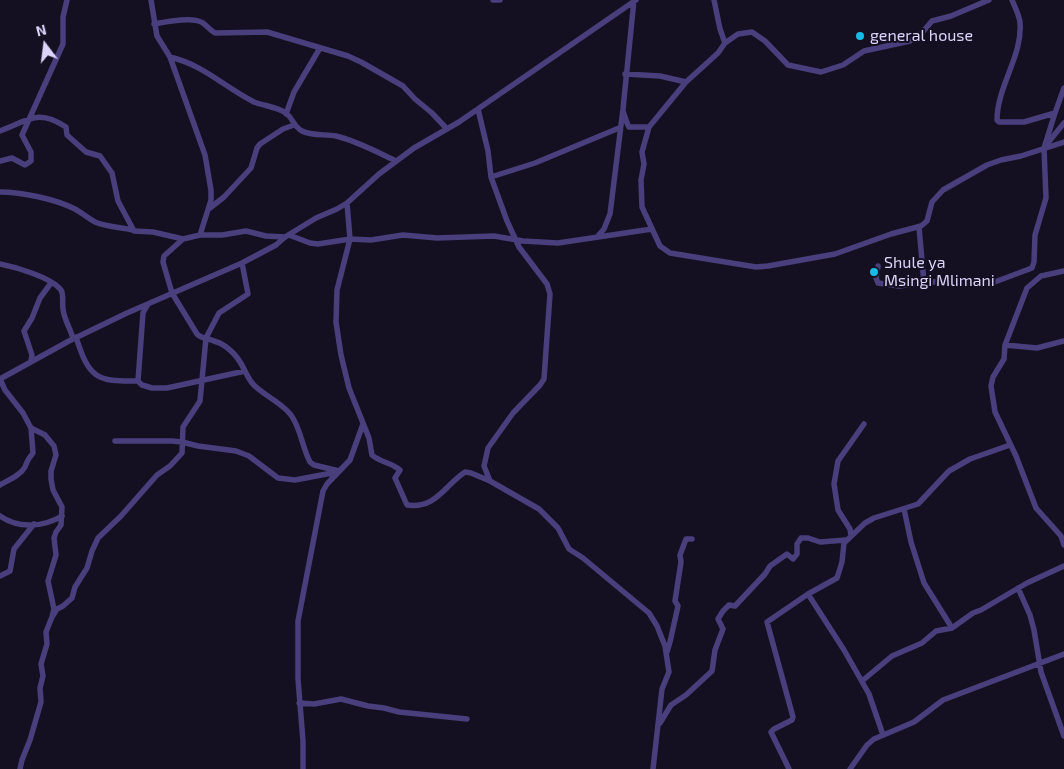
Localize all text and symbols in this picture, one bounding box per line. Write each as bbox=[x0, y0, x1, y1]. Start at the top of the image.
north arrow bbox=[20, 20, 70, 70]
text: N bbox=[34, 21, 48, 40]
place label: general house bbox=[870, 26, 973, 46]
marker: general house bbox=[854, 30, 866, 42]
place label: Shule ya Msingi Mlimani bbox=[884, 253, 995, 291]
marker: Shule ya Msingi Mlimani bbox=[868, 266, 880, 278]

